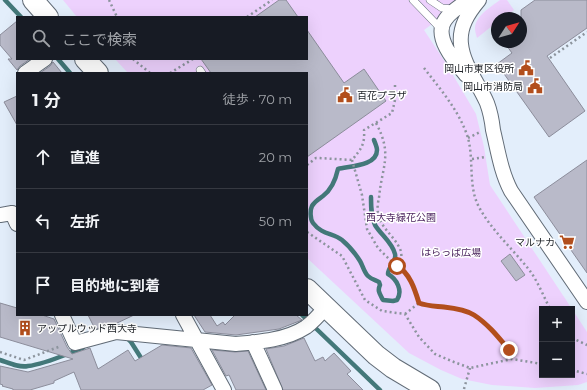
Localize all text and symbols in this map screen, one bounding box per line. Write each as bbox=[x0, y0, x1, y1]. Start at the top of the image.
north arrow bbox=[491, 12, 527, 48]
search box bbox=[16, 16, 308, 60]
icon: search bbox=[30, 27, 52, 49]
text: ここで検索 bbox=[62, 30, 137, 49]
public building icon: 岡山市東区役所 bbox=[517, 59, 535, 77]
place label: 岡山市東区役所 bbox=[444, 62, 514, 75]
public building icon: 岡山市消防局 bbox=[526, 77, 544, 95]
place label: 岡山市消防局 bbox=[463, 80, 523, 93]
public building icon: 百花プラザ bbox=[336, 86, 354, 104]
place label: 百花プラザ bbox=[357, 89, 407, 102]
text: 1 分 bbox=[32, 90, 60, 110]
text: 徒歩 · 70 m bbox=[223, 91, 292, 107]
icon: ahead bbox=[32, 146, 54, 168]
text: 直進 bbox=[70, 148, 100, 167]
text: 20 m bbox=[259, 149, 292, 165]
icon: left bbox=[32, 210, 54, 232]
park label: 西大寺緑花公園 bbox=[366, 211, 436, 224]
text: 左折 bbox=[70, 212, 100, 231]
text: 50 m bbox=[259, 213, 292, 229]
supermarket icon: マルナカ bbox=[558, 233, 576, 251]
place label: マルナカ bbox=[515, 236, 555, 249]
park label: はらっぱ広場 bbox=[421, 246, 481, 259]
route start bbox=[388, 257, 406, 275]
icon: arrive bbox=[32, 274, 54, 296]
text: 目的地に到着 bbox=[70, 276, 160, 295]
map controls bbox=[539, 306, 575, 378]
button: + bbox=[539, 306, 575, 342]
building icon: アップルウッド西大寺 bbox=[16, 319, 34, 337]
place label: アップルウッド西大寺 bbox=[37, 322, 137, 335]
route end bbox=[500, 341, 518, 359]
button: − bbox=[539, 342, 575, 378]

